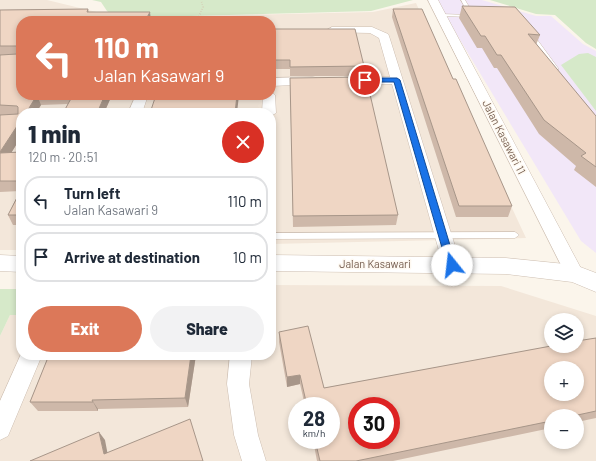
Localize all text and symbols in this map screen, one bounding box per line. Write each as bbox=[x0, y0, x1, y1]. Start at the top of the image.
text: 110 m bbox=[94, 30, 159, 64]
icon: left bbox=[28, 32, 80, 84]
pin bbox=[348, 63, 382, 97]
text: Jalan Kasawari 9 bbox=[94, 64, 224, 86]
icon: arrive bbox=[354, 69, 376, 91]
street label: Jalan Kasawari 11 bbox=[480, 97, 529, 176]
text: 1 min bbox=[28, 119, 81, 148]
button: close bbox=[222, 121, 264, 163]
text: 120 m · 20:51 bbox=[28, 149, 98, 165]
text: Turn left bbox=[64, 184, 120, 202]
icon: left bbox=[30, 190, 52, 212]
text: 110 m bbox=[228, 192, 262, 210]
text: Jalan Kasawari 9 bbox=[64, 202, 158, 218]
position arrow bbox=[431, 244, 473, 286]
icon: arrive bbox=[30, 246, 52, 268]
text: Arrive at destination bbox=[64, 248, 200, 266]
text: 10 m bbox=[233, 248, 262, 266]
street label: Jalan Kasawari bbox=[339, 257, 411, 270]
button: Exit bbox=[28, 306, 142, 352]
button: Share bbox=[150, 306, 264, 352]
map controls bbox=[544, 313, 584, 449]
button: layers bbox=[544, 313, 584, 353]
button: + bbox=[544, 361, 584, 401]
speed limit sign: 30 bbox=[348, 397, 400, 449]
text: 28 bbox=[303, 406, 325, 430]
button: − bbox=[544, 409, 584, 449]
text: km/h bbox=[303, 427, 325, 439]

